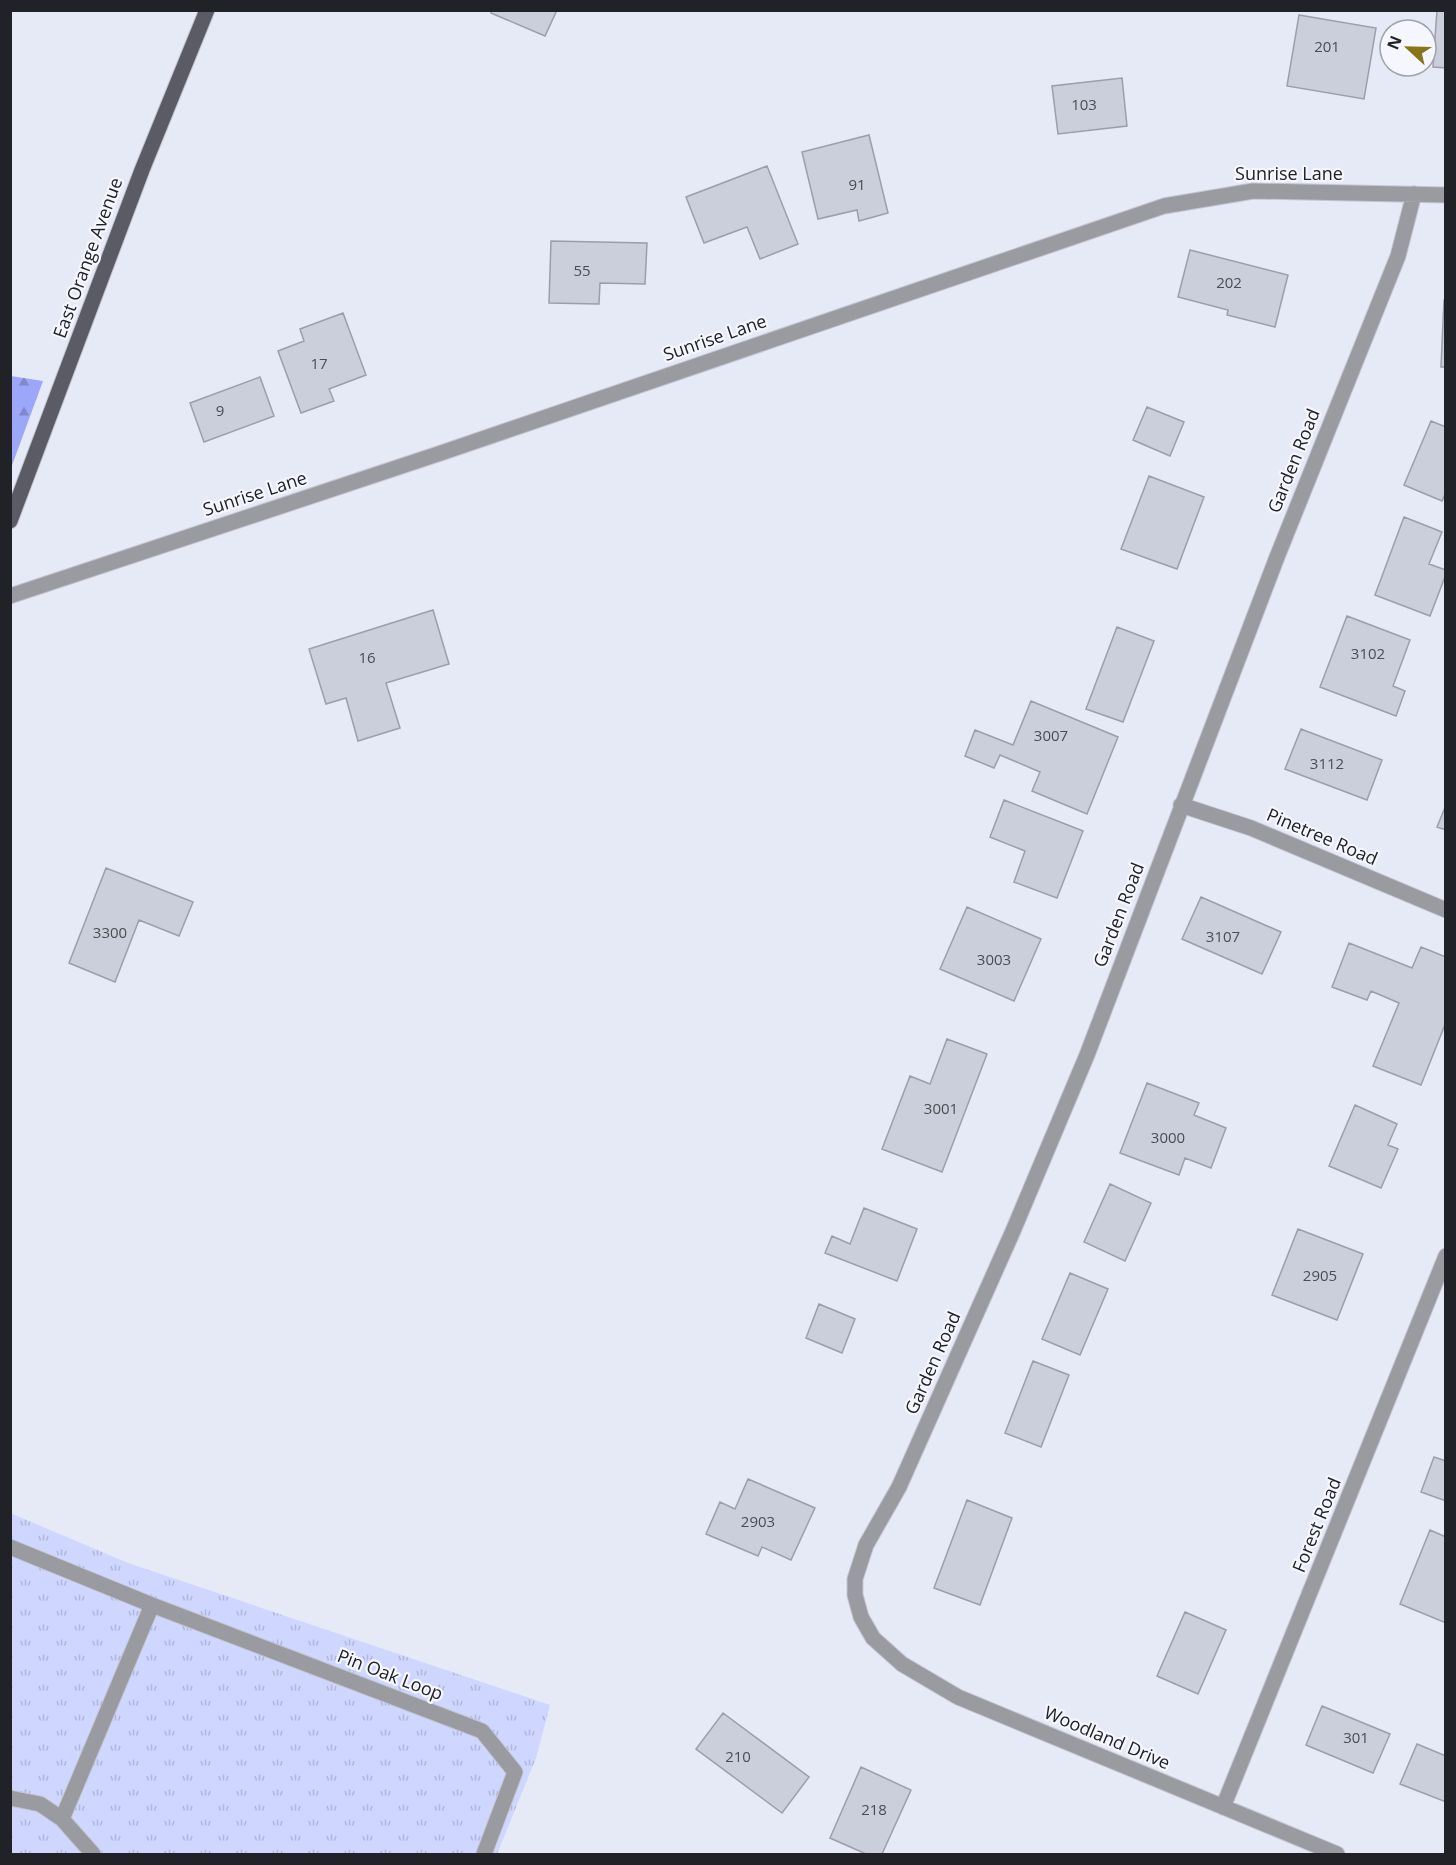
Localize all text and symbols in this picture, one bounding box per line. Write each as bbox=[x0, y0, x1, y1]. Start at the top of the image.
north arrow bbox=[1378, 18, 1438, 78]
text: N bbox=[1381, 32, 1407, 53]
house number: 201 bbox=[1314, 36, 1340, 56]
house number: 103 bbox=[1071, 94, 1097, 114]
street label: Sunrise Lane bbox=[1235, 161, 1343, 185]
street label: East Orange Avenue bbox=[47, 174, 127, 341]
house number: 91 bbox=[848, 174, 866, 194]
house number: 55 bbox=[573, 260, 591, 280]
house number: 202 bbox=[1216, 272, 1242, 292]
street label: Sunrise Lane bbox=[660, 308, 770, 366]
house number: 17 bbox=[310, 353, 328, 373]
house number: 9 bbox=[216, 400, 224, 420]
street label: Garden Road bbox=[1261, 405, 1325, 516]
street label: Sunrise Lane bbox=[200, 465, 310, 521]
house number: 3102 bbox=[1351, 643, 1385, 663]
house number: 16 bbox=[358, 647, 376, 667]
house number: 3007 bbox=[1034, 725, 1068, 745]
house number: 3112 bbox=[1310, 753, 1344, 773]
street label: Pinetree Road bbox=[1263, 802, 1381, 870]
street label: Garden Road bbox=[1087, 859, 1149, 970]
house number: 3300 bbox=[93, 922, 127, 942]
house number: 3107 bbox=[1206, 926, 1240, 946]
house number: 3003 bbox=[977, 949, 1011, 969]
house number: 3001 bbox=[924, 1098, 958, 1118]
house number: 3000 bbox=[1151, 1127, 1185, 1147]
house number: 2905 bbox=[1303, 1265, 1337, 1285]
street label: Garden Road bbox=[899, 1307, 965, 1418]
street label: Forest Road bbox=[1286, 1474, 1346, 1576]
house number: 2903 bbox=[741, 1511, 775, 1531]
street label: Pin Oak Loop bbox=[334, 1643, 447, 1705]
street label: Woodland Drive bbox=[1041, 1700, 1174, 1774]
house number: 301 bbox=[1343, 1727, 1369, 1747]
house number: 210 bbox=[725, 1746, 751, 1766]
house number: 218 bbox=[861, 1799, 887, 1819]

